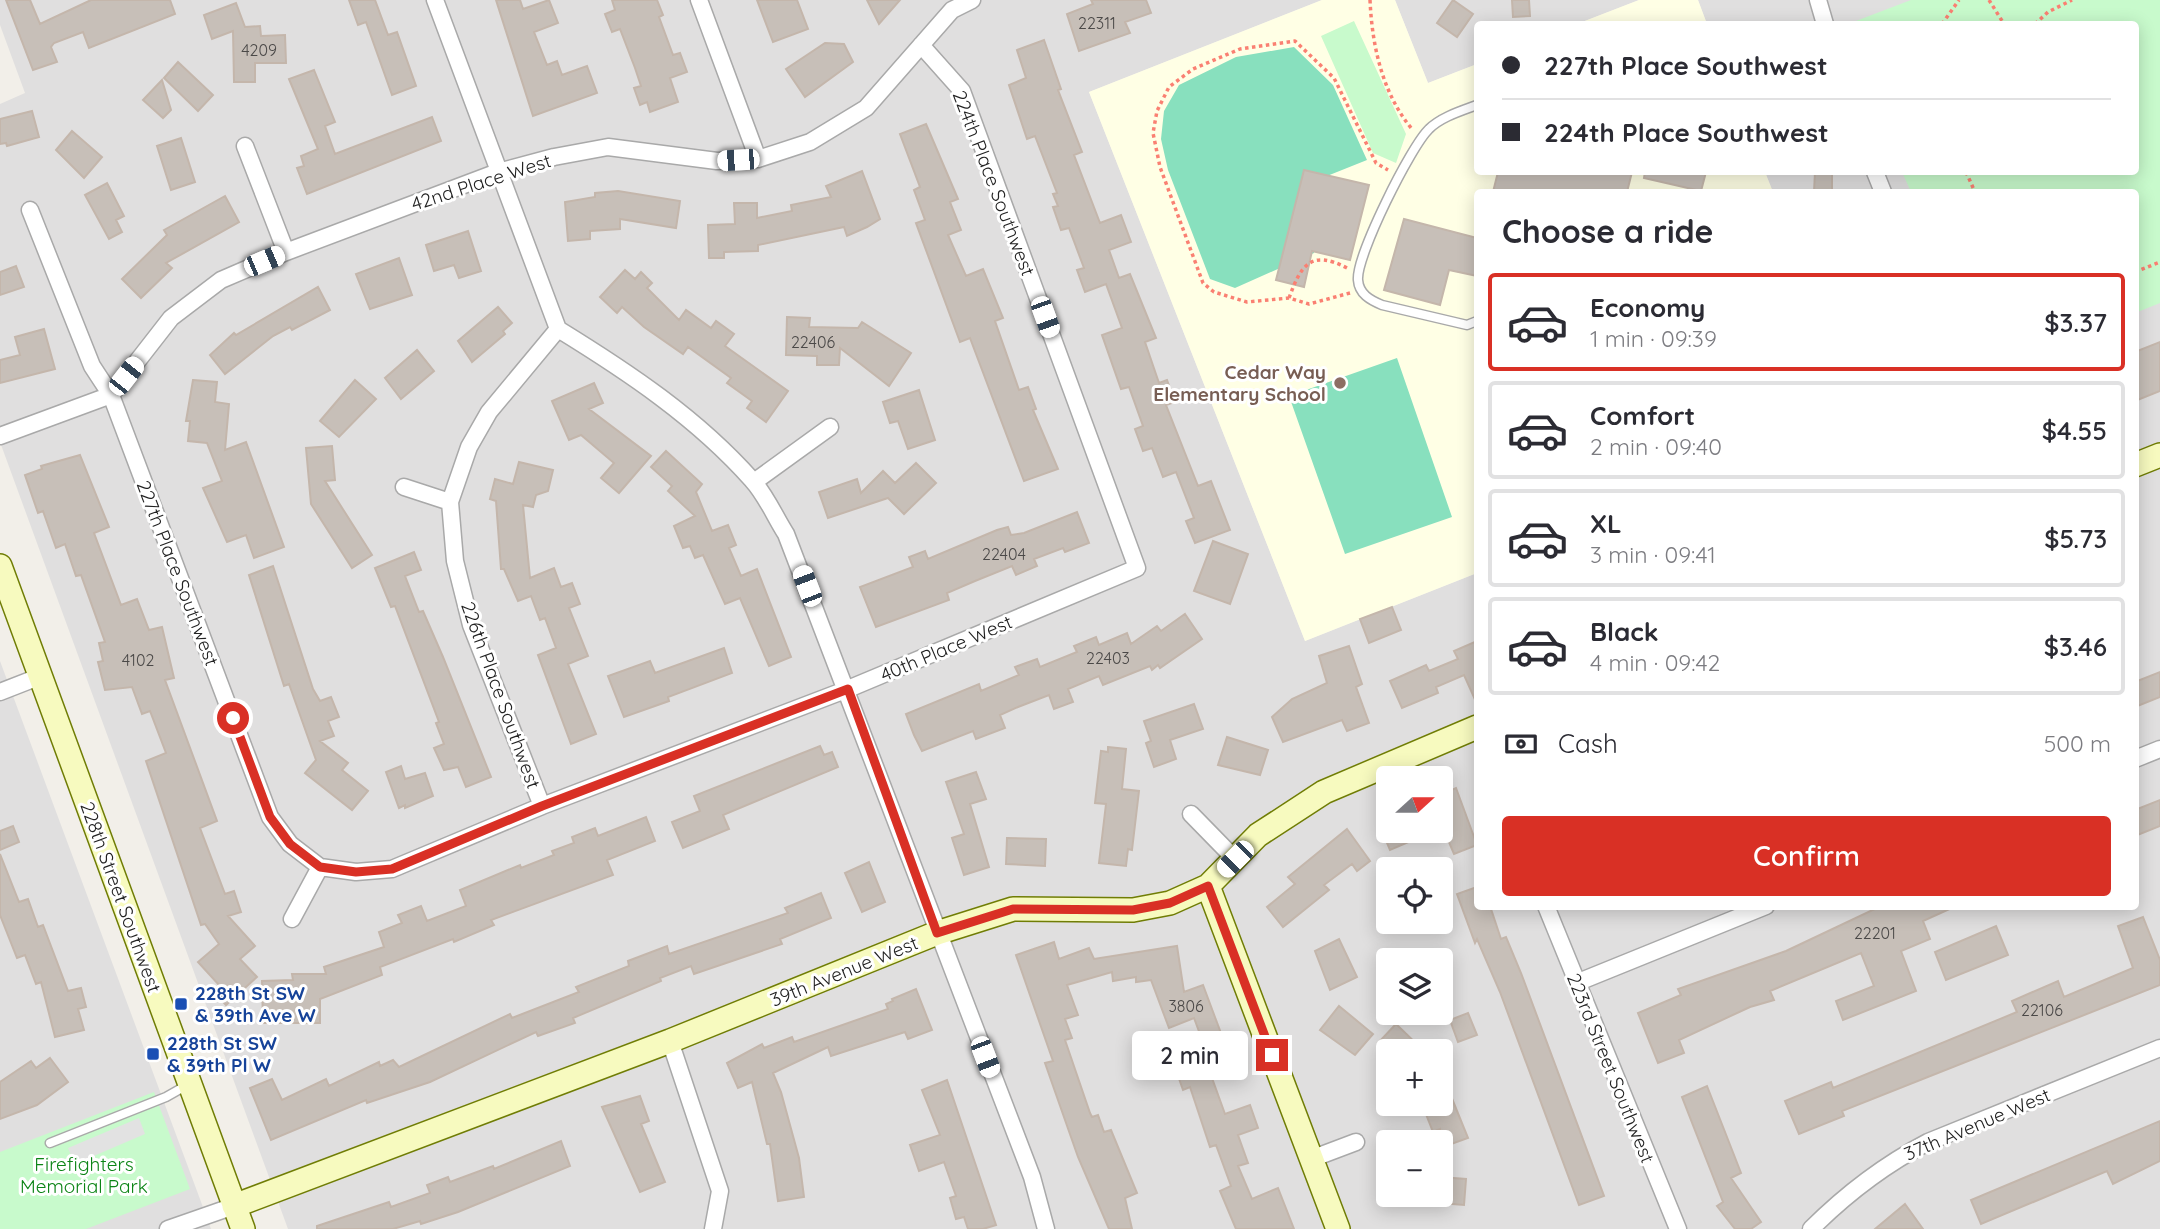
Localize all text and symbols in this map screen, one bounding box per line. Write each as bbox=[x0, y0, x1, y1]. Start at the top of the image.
house number: 22311 bbox=[1078, 13, 1116, 33]
house number: 4209 bbox=[241, 40, 277, 60]
text: 227th Place Southwest bbox=[1544, 49, 1828, 82]
street label: 224th Place Southwest bbox=[948, 87, 1040, 279]
text: 224th Place Southwest bbox=[1544, 116, 1829, 149]
street label: 42nd Place West bbox=[408, 148, 554, 216]
car bbox=[717, 148, 760, 172]
text: Choose a ride bbox=[1502, 211, 1714, 251]
car bbox=[241, 243, 288, 279]
icon: car bbox=[1506, 291, 1569, 354]
text: Economy bbox=[1590, 291, 1705, 324]
car bbox=[1028, 294, 1063, 340]
text: $3.37 bbox=[2044, 306, 2107, 339]
text: 1 min · 09:39 bbox=[1590, 324, 1717, 353]
house number: 22406 bbox=[791, 332, 835, 352]
car bbox=[105, 353, 148, 399]
place label: Cedar Way Elementary School bbox=[1153, 360, 1326, 406]
marker: Cedar Way Elementary School bbox=[1332, 375, 1348, 391]
icon: car bbox=[1506, 399, 1569, 462]
text: Comfort bbox=[1590, 399, 1695, 432]
text: $4.55 bbox=[2042, 414, 2107, 447]
text: 2 min · 09:40 bbox=[1590, 432, 1722, 461]
street label: 227th Place Southwest bbox=[132, 477, 224, 669]
icon: car bbox=[1506, 507, 1569, 570]
text: XL bbox=[1590, 507, 1622, 540]
text: $5.73 bbox=[2044, 522, 2107, 555]
text: 3 min · 09:41 bbox=[1590, 540, 1716, 569]
house number: 22404 bbox=[982, 544, 1026, 564]
car bbox=[790, 563, 825, 609]
street label: 226th Place Southwest bbox=[456, 598, 546, 792]
street label: 40th Place West bbox=[876, 609, 1016, 687]
icon: car bbox=[1506, 615, 1569, 678]
text: Black bbox=[1590, 615, 1659, 648]
text: $3.46 bbox=[2044, 630, 2107, 663]
house number: 22403 bbox=[1086, 648, 1130, 668]
text: 4 min · 09:42 bbox=[1590, 648, 1720, 677]
house number: 4102 bbox=[122, 650, 154, 670]
route start bbox=[217, 702, 249, 734]
icon: cash bbox=[1502, 725, 1540, 763]
text: Cash bbox=[1558, 727, 1618, 760]
text: 500 m bbox=[2044, 729, 2111, 758]
north arrow bbox=[1376, 766, 1452, 844]
map controls bbox=[1376, 766, 1453, 1207]
street label: 228th Street Southwest bbox=[75, 798, 167, 996]
button: Confirm bbox=[1502, 816, 2111, 896]
car bbox=[1213, 837, 1258, 881]
button: locate bbox=[1376, 857, 1453, 934]
house number: 22201 bbox=[1854, 923, 1896, 943]
street label: 39th Avenue West bbox=[767, 930, 921, 1012]
button: layers bbox=[1376, 948, 1453, 1025]
street label: 223rd Street Southwest bbox=[1562, 970, 1660, 1166]
place label: 228th St SW & 39th Ave W bbox=[195, 981, 316, 1027]
marker: 228th St SW & 39th Ave W bbox=[173, 996, 189, 1012]
house number: 3806 bbox=[1168, 996, 1204, 1016]
house number: 22106 bbox=[2021, 1000, 2063, 1020]
callout: 2 min bbox=[1132, 1030, 1248, 1080]
place label: 228th St SW & 39th Pl W bbox=[167, 1031, 277, 1077]
car bbox=[968, 1034, 1003, 1080]
route end bbox=[1256, 1039, 1288, 1071]
button: + bbox=[1376, 1039, 1453, 1116]
text: 2 min bbox=[1160, 1041, 1220, 1070]
marker: 228th St SW & 39th Pl W bbox=[145, 1046, 161, 1062]
street label: 37th Avenue West bbox=[1900, 1082, 2054, 1166]
button: − bbox=[1376, 1130, 1453, 1207]
park label: Firefighters Memorial Park bbox=[20, 1152, 148, 1198]

